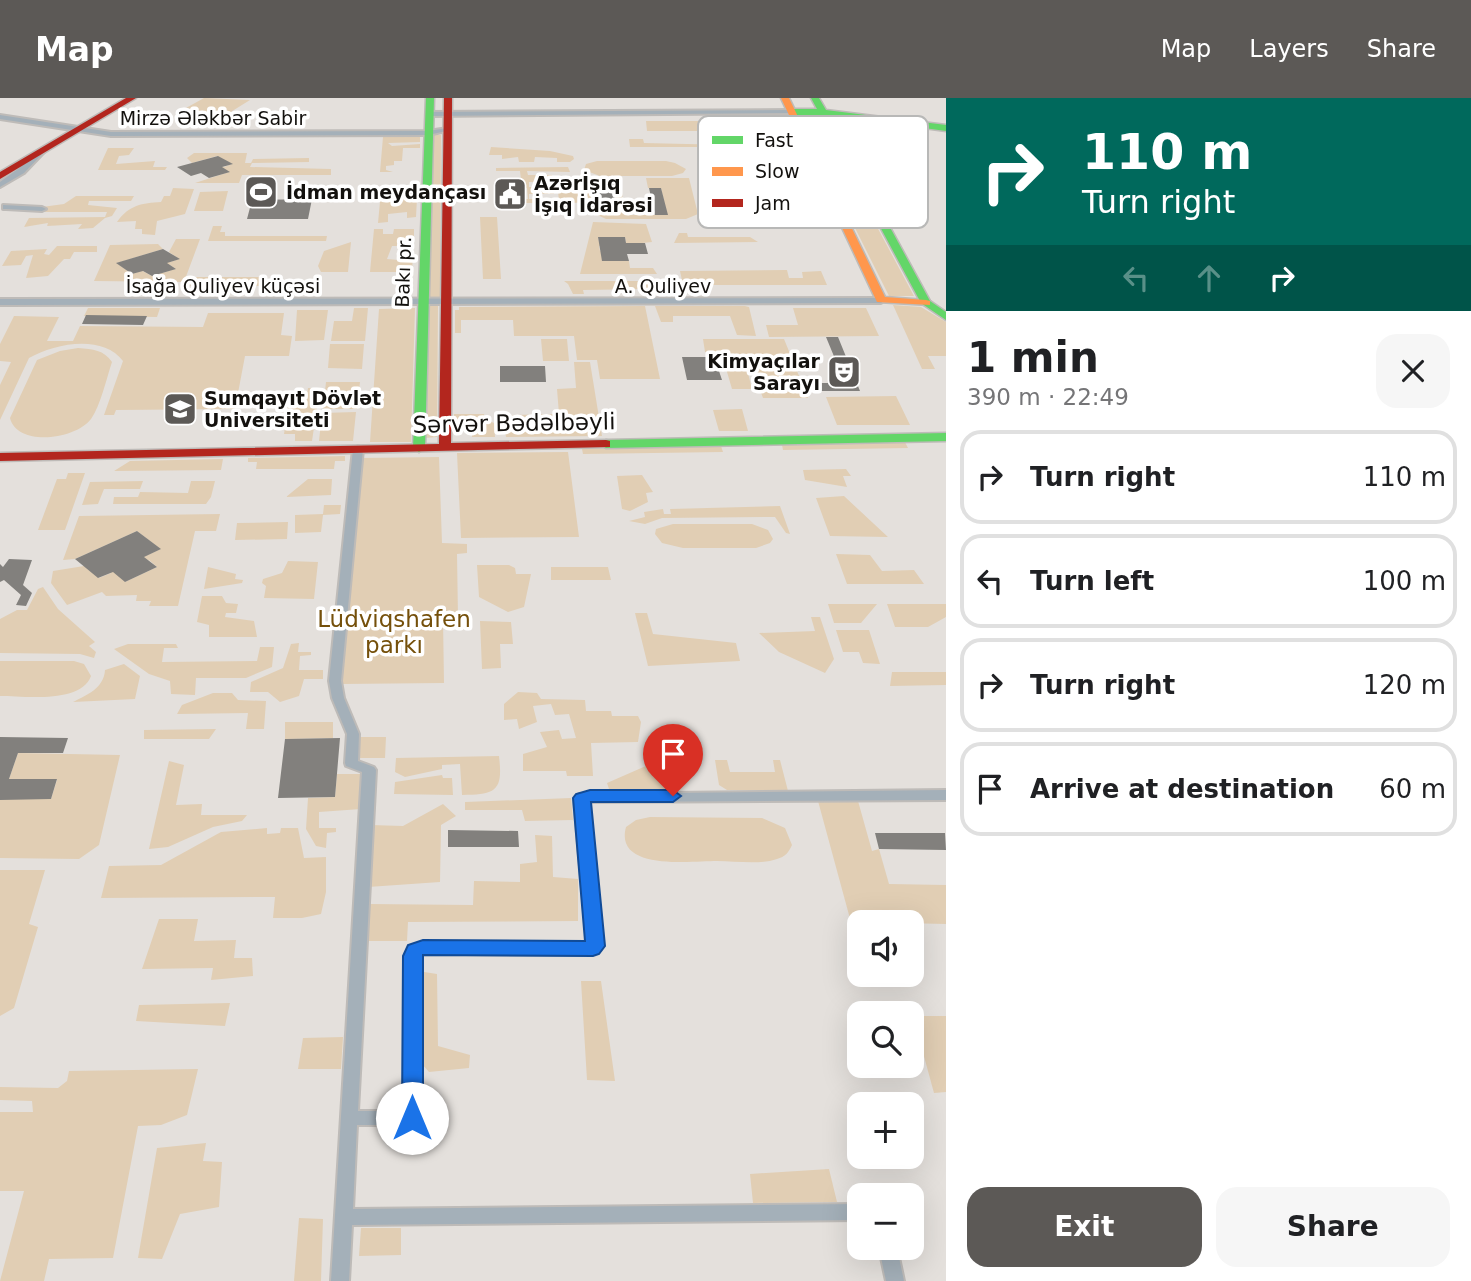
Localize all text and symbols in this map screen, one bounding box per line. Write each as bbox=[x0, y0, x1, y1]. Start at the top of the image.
text: Map bbox=[35, 30, 114, 69]
text: Map bbox=[1161, 35, 1211, 63]
text: Layers bbox=[1249, 35, 1329, 63]
text: Share bbox=[1367, 35, 1436, 63]
street label: Mirzə Ələkbər Sabir bbox=[120, 107, 306, 129]
legend bbox=[698, 116, 928, 228]
text: 110 m bbox=[1082, 124, 1252, 181]
icon: right bbox=[967, 126, 1058, 217]
text: Fast bbox=[755, 129, 793, 151]
text: Slow bbox=[755, 160, 800, 182]
place label: Azərİşıq İşıq İdarəsi bbox=[534, 171, 653, 216]
sports icon: İdman meydançası bbox=[242, 173, 280, 211]
public building icon: Azərİşıq İşıq İdarəsi bbox=[491, 175, 529, 213]
place label: İdman meydançası bbox=[286, 180, 486, 203]
text: Turn right bbox=[1082, 183, 1235, 221]
text: Jam bbox=[754, 192, 791, 214]
street label: Bakı pr. bbox=[391, 236, 415, 308]
icon: left bbox=[1117, 259, 1155, 297]
icon: ahead bbox=[1190, 259, 1228, 297]
icon: right bbox=[1263, 259, 1301, 297]
street label: İsağa Quliyev küçəsi bbox=[126, 275, 320, 297]
street label: A. Quliyev bbox=[615, 275, 711, 297]
text: 1 min bbox=[967, 333, 1099, 382]
button: close bbox=[1376, 334, 1450, 408]
place label: Kimyaçılar Sarayı bbox=[707, 350, 821, 394]
theatre icon: Kimyaçılar Sarayı bbox=[825, 353, 863, 391]
text: 390 m · 22:49 bbox=[967, 384, 1129, 410]
place label: Sumqayıt Dövlət Universiteti bbox=[204, 387, 381, 431]
school or university icon: Sumqayıt Dövlət Universiteti bbox=[161, 390, 199, 428]
street label: Sərvər Bədəlbəyli bbox=[412, 408, 616, 438]
icon: right bbox=[971, 458, 1009, 496]
text: Turn right bbox=[1030, 462, 1175, 492]
text: 110 m bbox=[1363, 462, 1446, 492]
icon: left bbox=[971, 562, 1009, 600]
text: Turn left bbox=[1030, 566, 1154, 596]
text: 100 m bbox=[1363, 566, 1446, 596]
park label: Lüdviqshafen parkı bbox=[317, 606, 471, 658]
icon: right bbox=[971, 666, 1009, 704]
text: Turn right bbox=[1030, 670, 1175, 700]
text: 120 m bbox=[1363, 670, 1446, 700]
pin bbox=[643, 724, 703, 796]
icon: arrive bbox=[654, 735, 692, 773]
icon: arrive bbox=[971, 770, 1009, 808]
text: Arrive at destination bbox=[1030, 774, 1334, 804]
text: 60 m bbox=[1379, 774, 1446, 804]
map controls bbox=[847, 910, 924, 1260]
button: sound bbox=[847, 910, 924, 987]
button: search bbox=[847, 1001, 924, 1078]
position arrow bbox=[375, 1081, 449, 1155]
button: + bbox=[847, 1092, 924, 1169]
button: − bbox=[847, 1183, 924, 1260]
button: Exit bbox=[967, 1187, 1202, 1267]
button: Share bbox=[1216, 1187, 1450, 1267]

